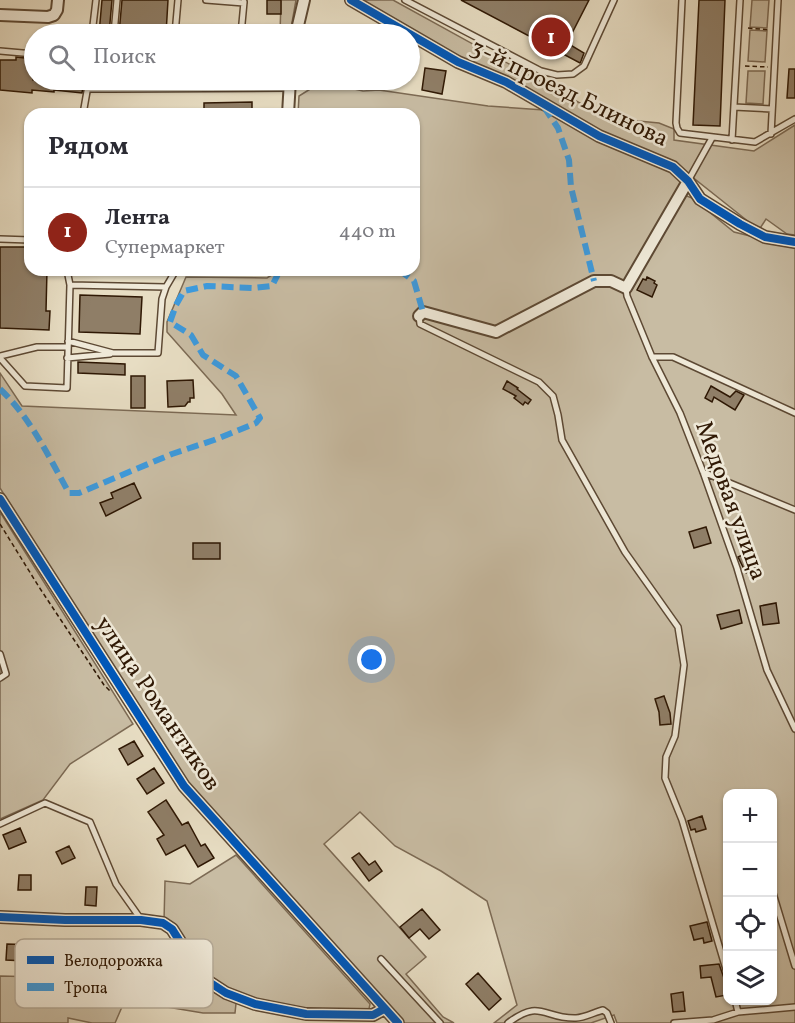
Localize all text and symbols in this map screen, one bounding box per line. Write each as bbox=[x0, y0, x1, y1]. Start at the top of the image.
pin: 1 bbox=[532, 15, 570, 60]
search box bbox=[24, 24, 420, 90]
street label: 3-й проезд Блинова bbox=[464, 31, 674, 157]
icon: search bbox=[45, 41, 78, 74]
text: Поиск bbox=[93, 42, 156, 73]
text: Рядом bbox=[48, 129, 128, 165]
text: Лента bbox=[105, 203, 170, 234]
text: 1 bbox=[63, 218, 72, 246]
text: 440 m bbox=[339, 218, 396, 246]
text: Супермаркет bbox=[105, 234, 225, 262]
street label: Медовая улица bbox=[685, 417, 775, 585]
street label: улица Романтиков bbox=[86, 610, 228, 798]
your location bbox=[357, 645, 386, 674]
map controls bbox=[723, 789, 777, 1005]
button: + bbox=[723, 789, 777, 843]
button: − bbox=[723, 843, 777, 897]
button: locate bbox=[723, 897, 777, 951]
legend bbox=[15, 939, 213, 1008]
text: Велодорожка bbox=[64, 951, 163, 973]
button: layers bbox=[723, 951, 777, 1005]
text: Тропа bbox=[64, 978, 108, 1000]

